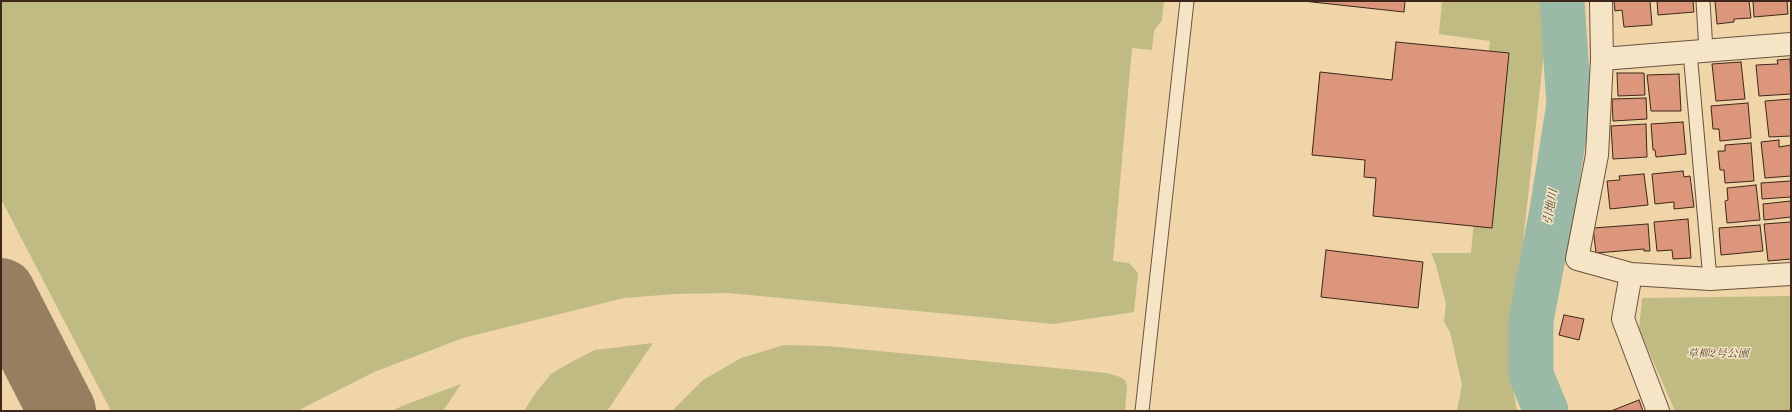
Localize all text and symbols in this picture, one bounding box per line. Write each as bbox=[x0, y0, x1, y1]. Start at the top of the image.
water label: 引地川 bbox=[1541, 188, 1561, 226]
park label: 草柳2号公園 bbox=[1687, 347, 1749, 361]

